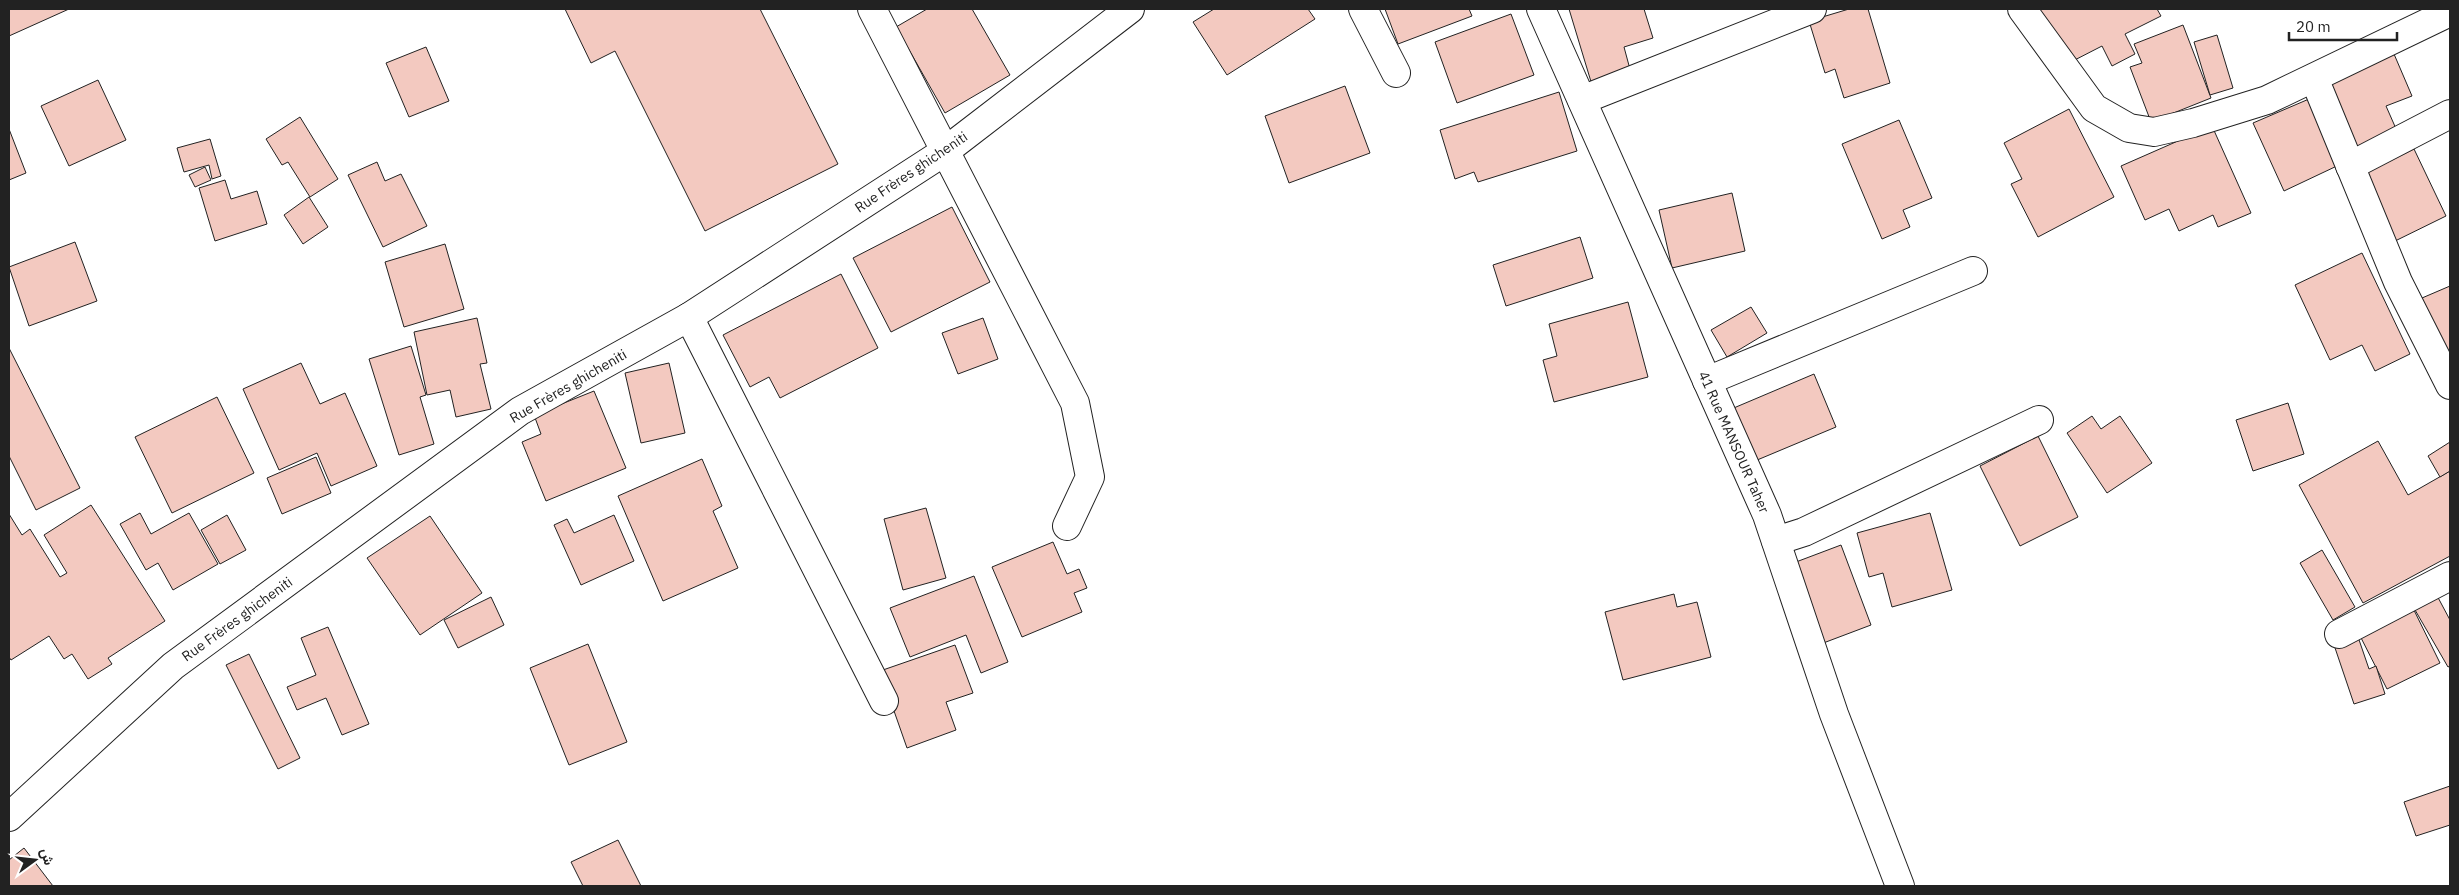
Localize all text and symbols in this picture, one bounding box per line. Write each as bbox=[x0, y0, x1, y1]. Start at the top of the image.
scale bar bbox=[2289, 10, 2396, 42]
text: 20 m bbox=[2296, 17, 2331, 36]
street label: Rue Frères ghicheniti bbox=[851, 128, 971, 216]
street label: Rue Frères ghicheniti bbox=[506, 345, 630, 427]
street label: 41 Rue MANSOUR Taher bbox=[1695, 368, 1773, 516]
street label: Rue Frères ghicheniti bbox=[178, 573, 296, 665]
north arrow bbox=[10, 835, 60, 885]
text: ش bbox=[37, 846, 58, 867]

